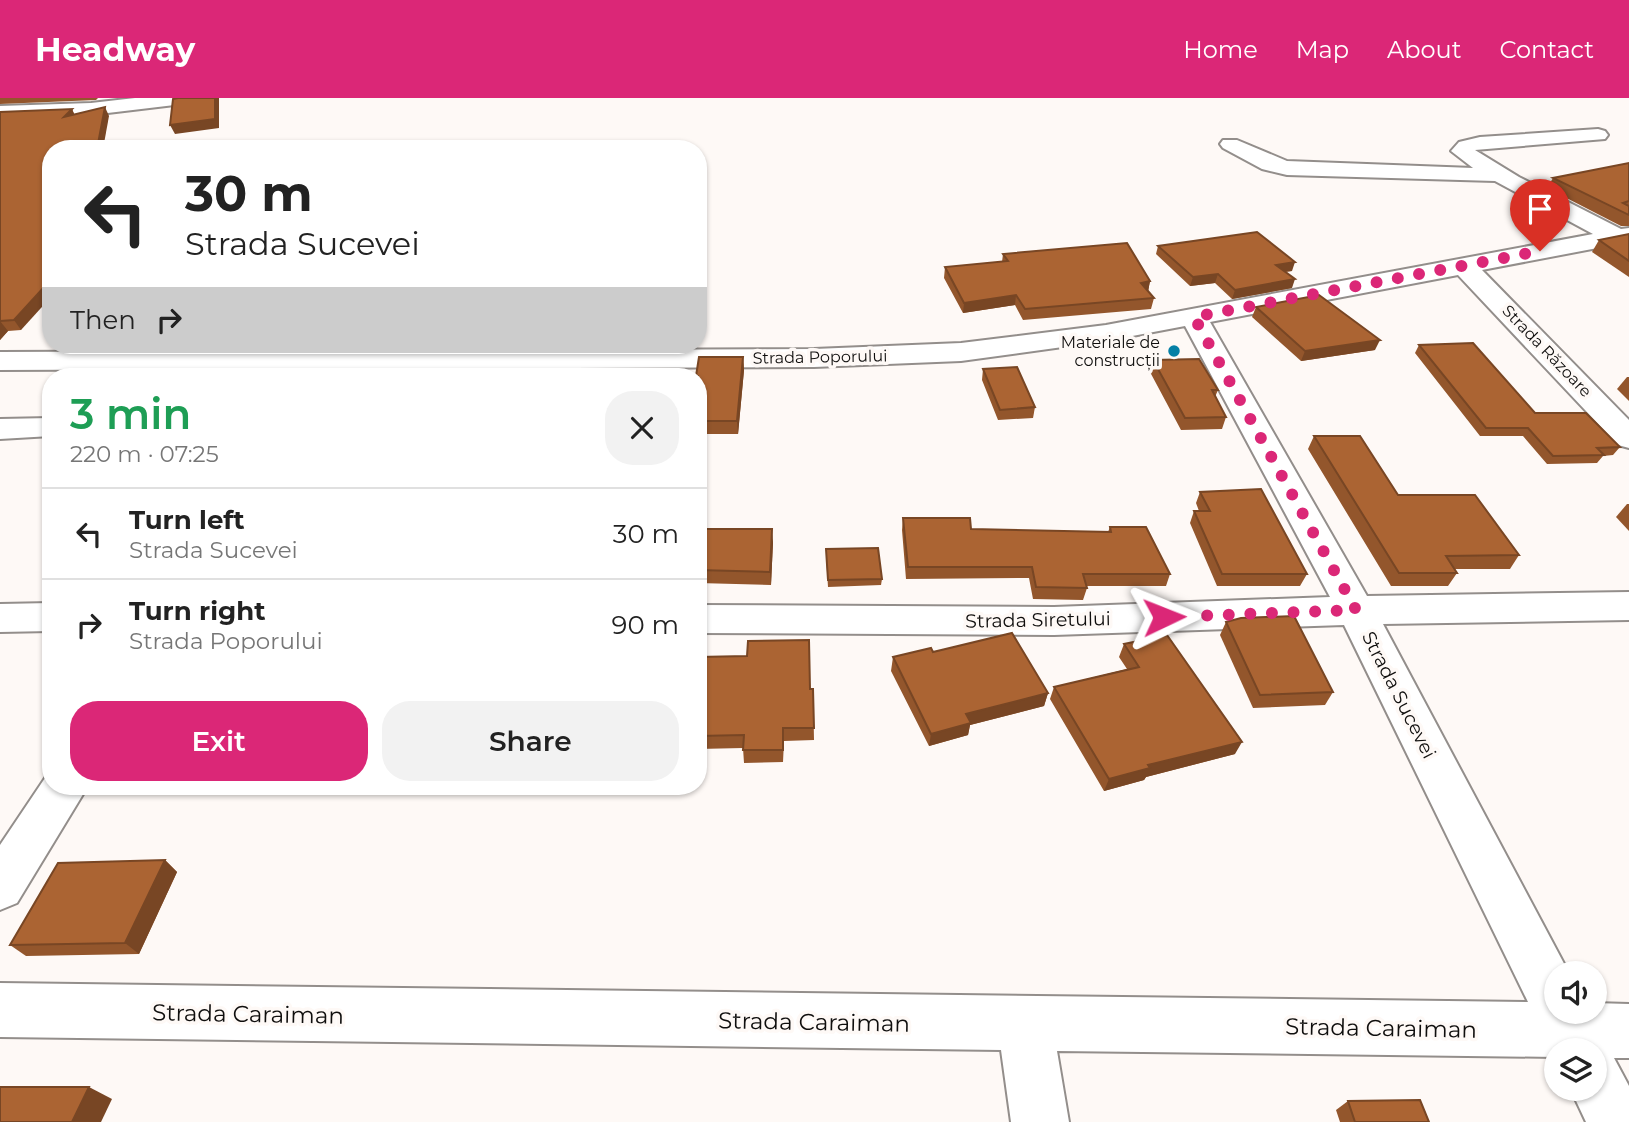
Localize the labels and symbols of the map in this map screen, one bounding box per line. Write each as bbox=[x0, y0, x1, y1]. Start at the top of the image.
pin bbox=[1510, 179, 1570, 251]
street label: Strada Răzoare bbox=[1498, 301, 1596, 401]
place label: Materiale de construcții bbox=[1061, 333, 1160, 371]
marker: Materiale de construcții bbox=[1166, 343, 1182, 359]
street label: Strada Poporului bbox=[752, 346, 888, 368]
position arrow bbox=[1127, 580, 1201, 654]
street label: Strada Siretului bbox=[965, 607, 1111, 633]
street label: Strada Sucevei bbox=[1357, 628, 1441, 762]
street label: Strada Caraiman bbox=[152, 998, 344, 1030]
street label: Strada Caraiman bbox=[718, 1006, 910, 1038]
street label: Strada Caraiman bbox=[1285, 1012, 1477, 1044]

